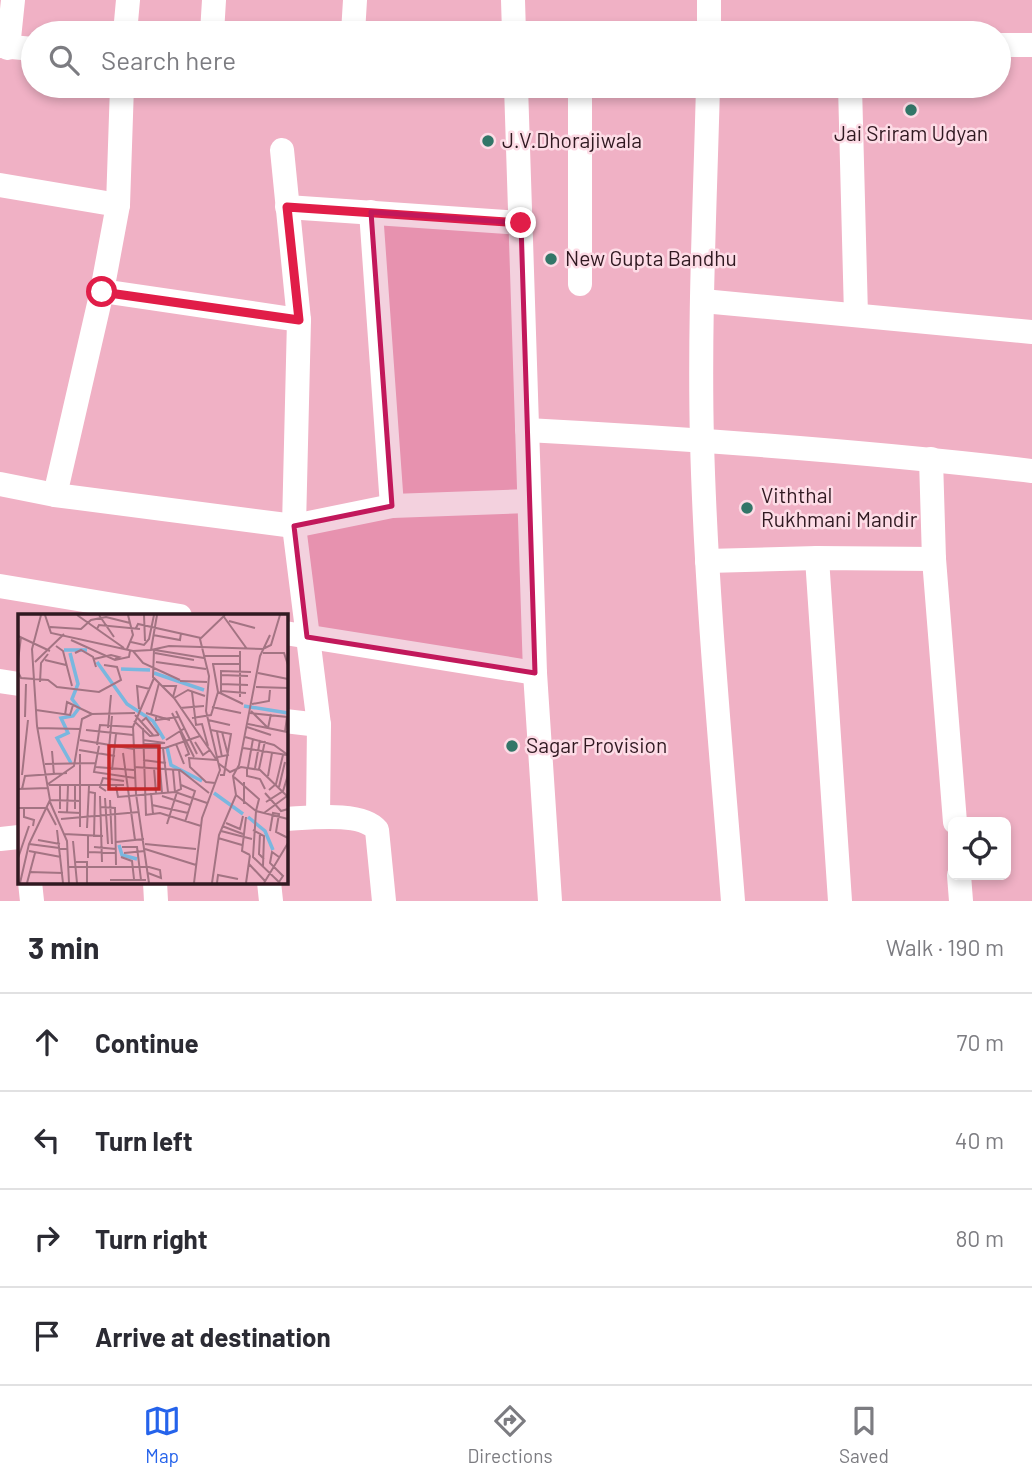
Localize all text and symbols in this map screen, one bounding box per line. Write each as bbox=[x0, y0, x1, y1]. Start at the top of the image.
search box bbox=[21, 21, 1011, 98]
icon: search bbox=[45, 41, 83, 79]
text: Search here bbox=[101, 44, 236, 75]
marker: Jai Sriram Udyan bbox=[903, 102, 919, 118]
place label: Jai Sriram Udyan bbox=[834, 120, 988, 145]
place label: J.V.Dhorajiwala bbox=[502, 127, 642, 152]
marker: J.V.Dhorajiwala bbox=[480, 133, 496, 149]
route end bbox=[505, 207, 536, 238]
place label: New Gupta Bandhu bbox=[565, 245, 737, 270]
marker: New Gupta Bandhu bbox=[543, 251, 559, 267]
route start bbox=[86, 276, 117, 307]
place label: Viththal Rukhmani Mandir bbox=[761, 482, 918, 531]
marker: Viththal Rukhmani Mandir bbox=[739, 500, 755, 516]
inset map bbox=[18, 614, 287, 884]
place label: Sagar Provision bbox=[526, 732, 667, 757]
marker: Sagar Provision bbox=[504, 738, 520, 754]
map controls bbox=[948, 817, 1011, 880]
button: locate bbox=[948, 817, 1011, 880]
text: 3 min bbox=[28, 929, 99, 965]
text: Walk · 190 m bbox=[886, 933, 1004, 961]
icon: ahead bbox=[28, 1023, 66, 1061]
text: Continue bbox=[95, 1027, 199, 1058]
text: 70 m bbox=[957, 1028, 1004, 1056]
icon: left bbox=[28, 1121, 66, 1159]
text: Turn left bbox=[95, 1125, 193, 1156]
text: 40 m bbox=[955, 1126, 1004, 1154]
icon: right bbox=[28, 1219, 66, 1257]
text: Turn right bbox=[95, 1223, 208, 1254]
text: 80 m bbox=[955, 1224, 1004, 1252]
icon: arrive bbox=[28, 1317, 66, 1355]
text: Arrive at destination bbox=[95, 1321, 331, 1352]
tab: Map bbox=[143, 1402, 181, 1467]
tab: Directions bbox=[468, 1402, 553, 1467]
tab: Saved bbox=[839, 1402, 889, 1467]

